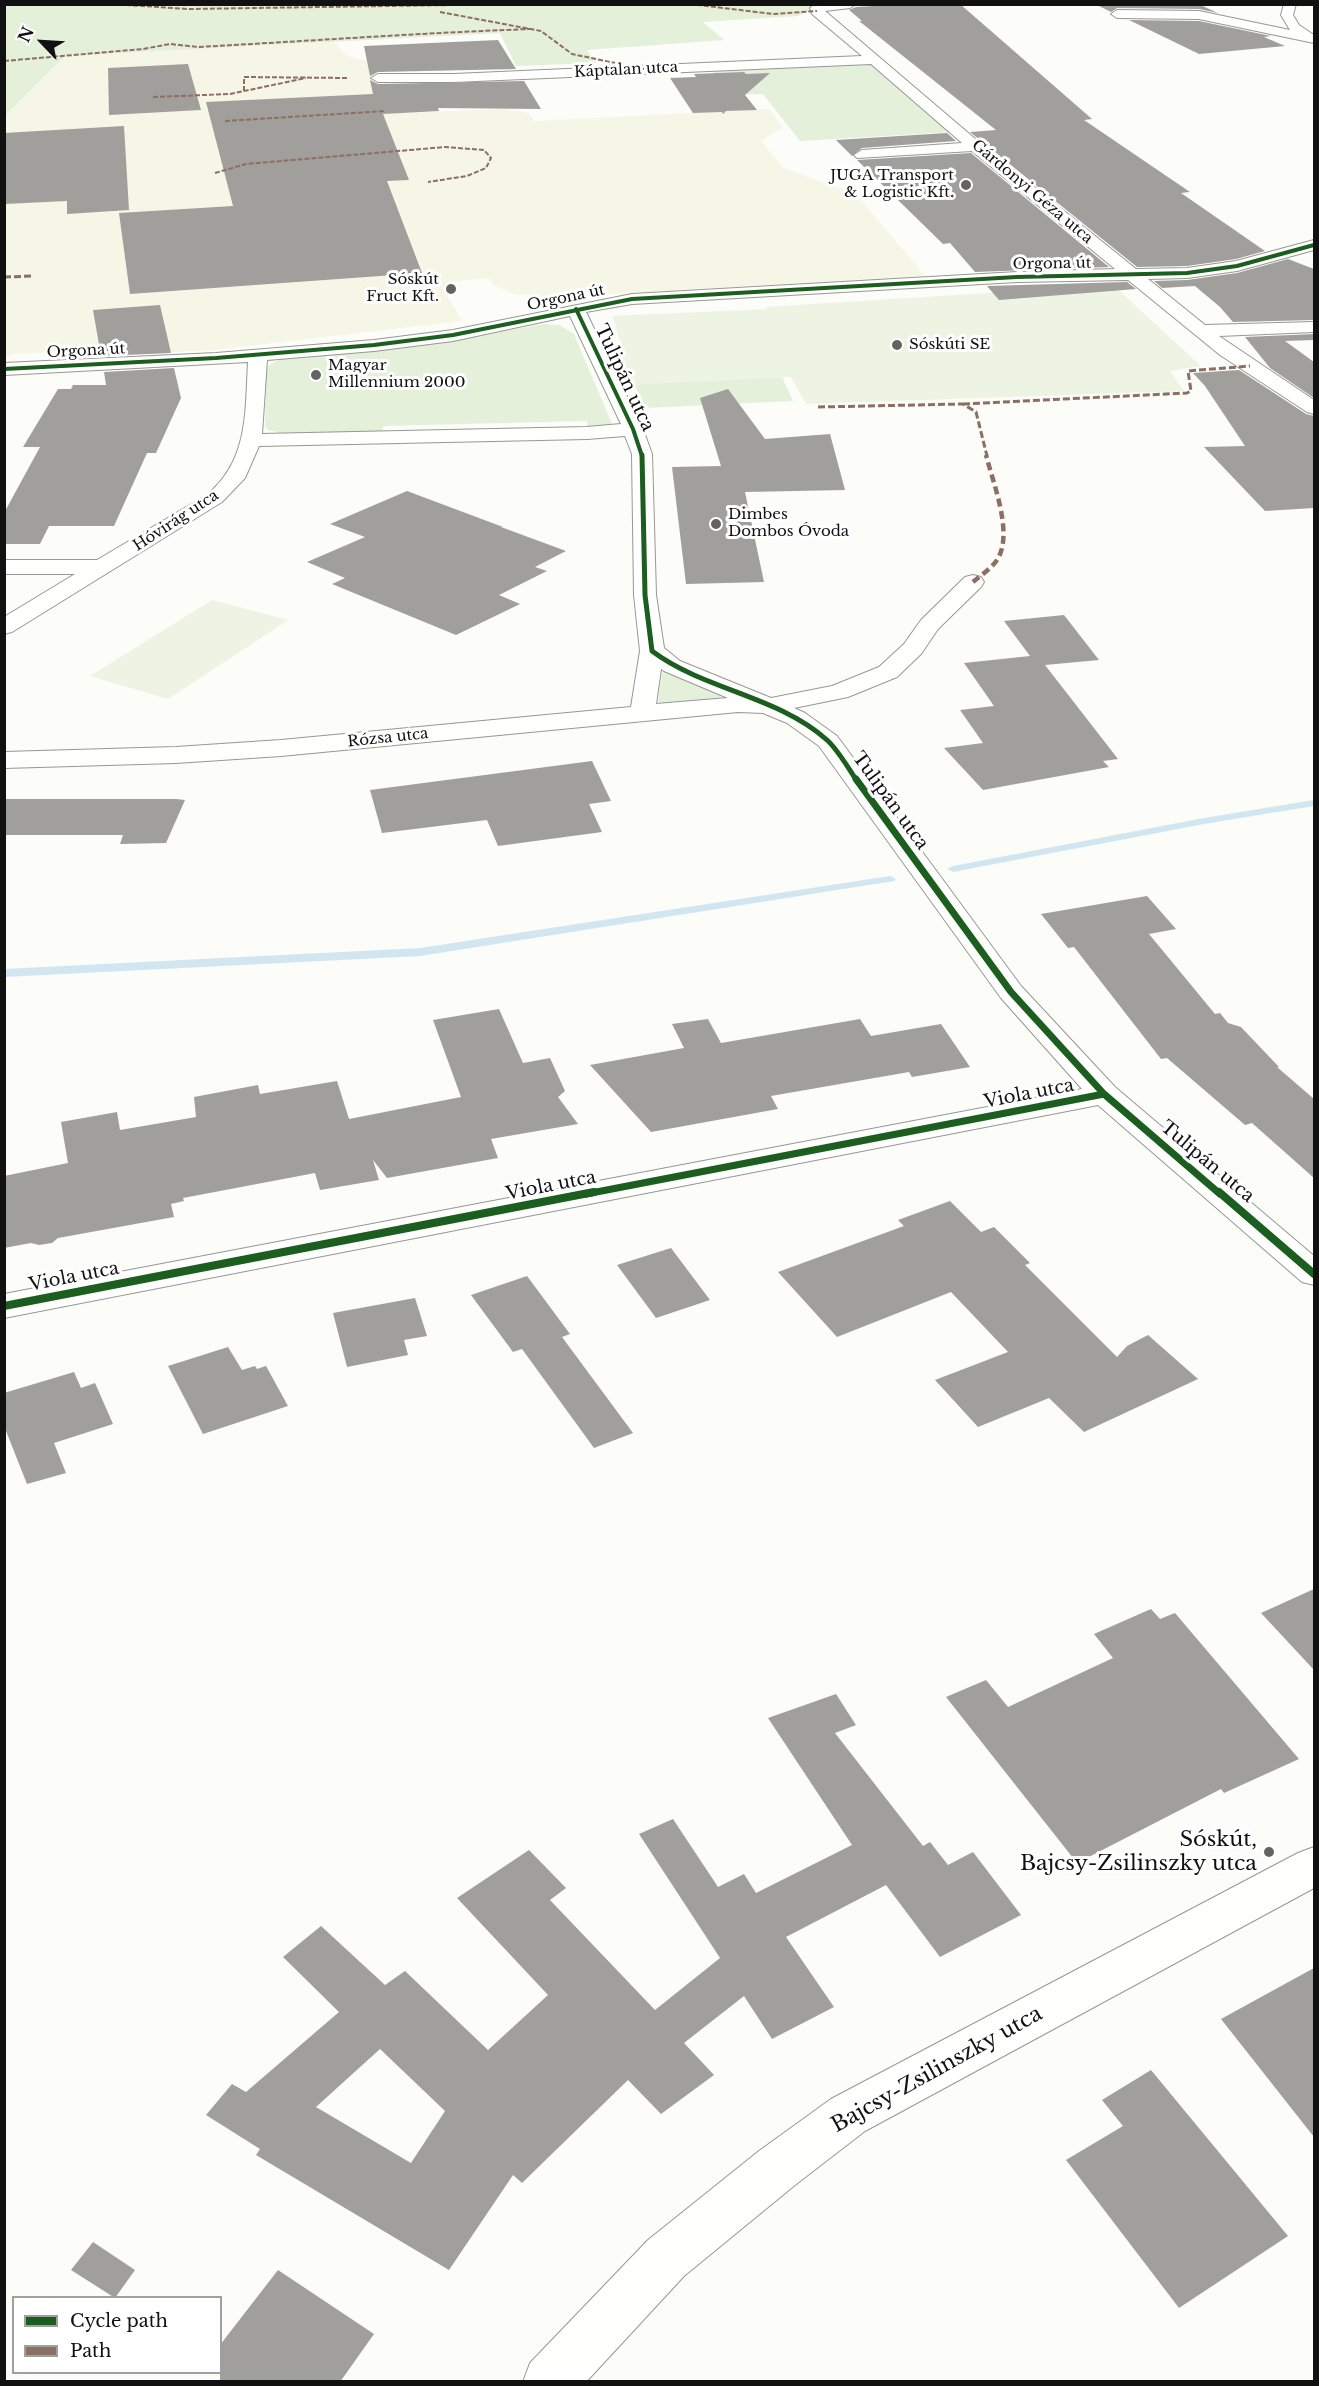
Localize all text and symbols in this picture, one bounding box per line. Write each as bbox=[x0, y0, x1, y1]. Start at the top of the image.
north arrow bbox=[12, 12, 72, 72]
text: N bbox=[13, 23, 38, 45]
street label: Káptalan utca bbox=[574, 58, 678, 82]
street label: Gárdonyi Géza utca bbox=[968, 136, 1096, 248]
place label: JUGA Transport & Logistic Kft. bbox=[830, 167, 954, 202]
marker: JUGA Transport & Logistic Kft. bbox=[959, 178, 973, 192]
street label: Orgona út bbox=[1012, 254, 1092, 274]
place label: Sóskút Fruct Kft. bbox=[366, 271, 439, 306]
street label: Orgona út bbox=[526, 281, 606, 315]
marker: Sóskút Fruct Kft. bbox=[444, 282, 458, 296]
street label: Tulipán utca bbox=[590, 321, 658, 435]
place label: Sóskúti SE bbox=[909, 336, 990, 354]
marker: Sóskúti SE bbox=[890, 338, 904, 352]
street label: Orgona út bbox=[46, 340, 126, 362]
place label: Magyar Millennium 2000 bbox=[328, 357, 465, 392]
marker: Magyar Millennium 2000 bbox=[309, 368, 323, 382]
street label: Hóvirág utca bbox=[130, 487, 222, 555]
place label: Dimbes Dombos Óvoda bbox=[728, 506, 849, 541]
marker: Dimbes Dombos Óvoda bbox=[709, 517, 723, 531]
street label: Rózsa utca bbox=[347, 725, 429, 751]
street label: Tulipán utca bbox=[847, 748, 933, 854]
street label: Viola utca bbox=[982, 1075, 1076, 1113]
street label: Tulipán utca bbox=[1156, 1117, 1258, 1207]
street label: Viola utca bbox=[504, 1167, 598, 1205]
street label: Viola utca bbox=[27, 1258, 121, 1296]
place label: Sóskút, Bajcsy-Zsilinszky utca bbox=[1020, 1827, 1257, 1877]
marker: Sóskút, Bajcsy-Zsilinszky utca bbox=[1262, 1845, 1276, 1859]
street label: Bajcsy-Zsilinszky utca bbox=[827, 2002, 1047, 2138]
legend bbox=[12, 2296, 222, 2374]
text: Cycle path bbox=[70, 2310, 168, 2332]
text: Path bbox=[70, 2340, 111, 2362]

